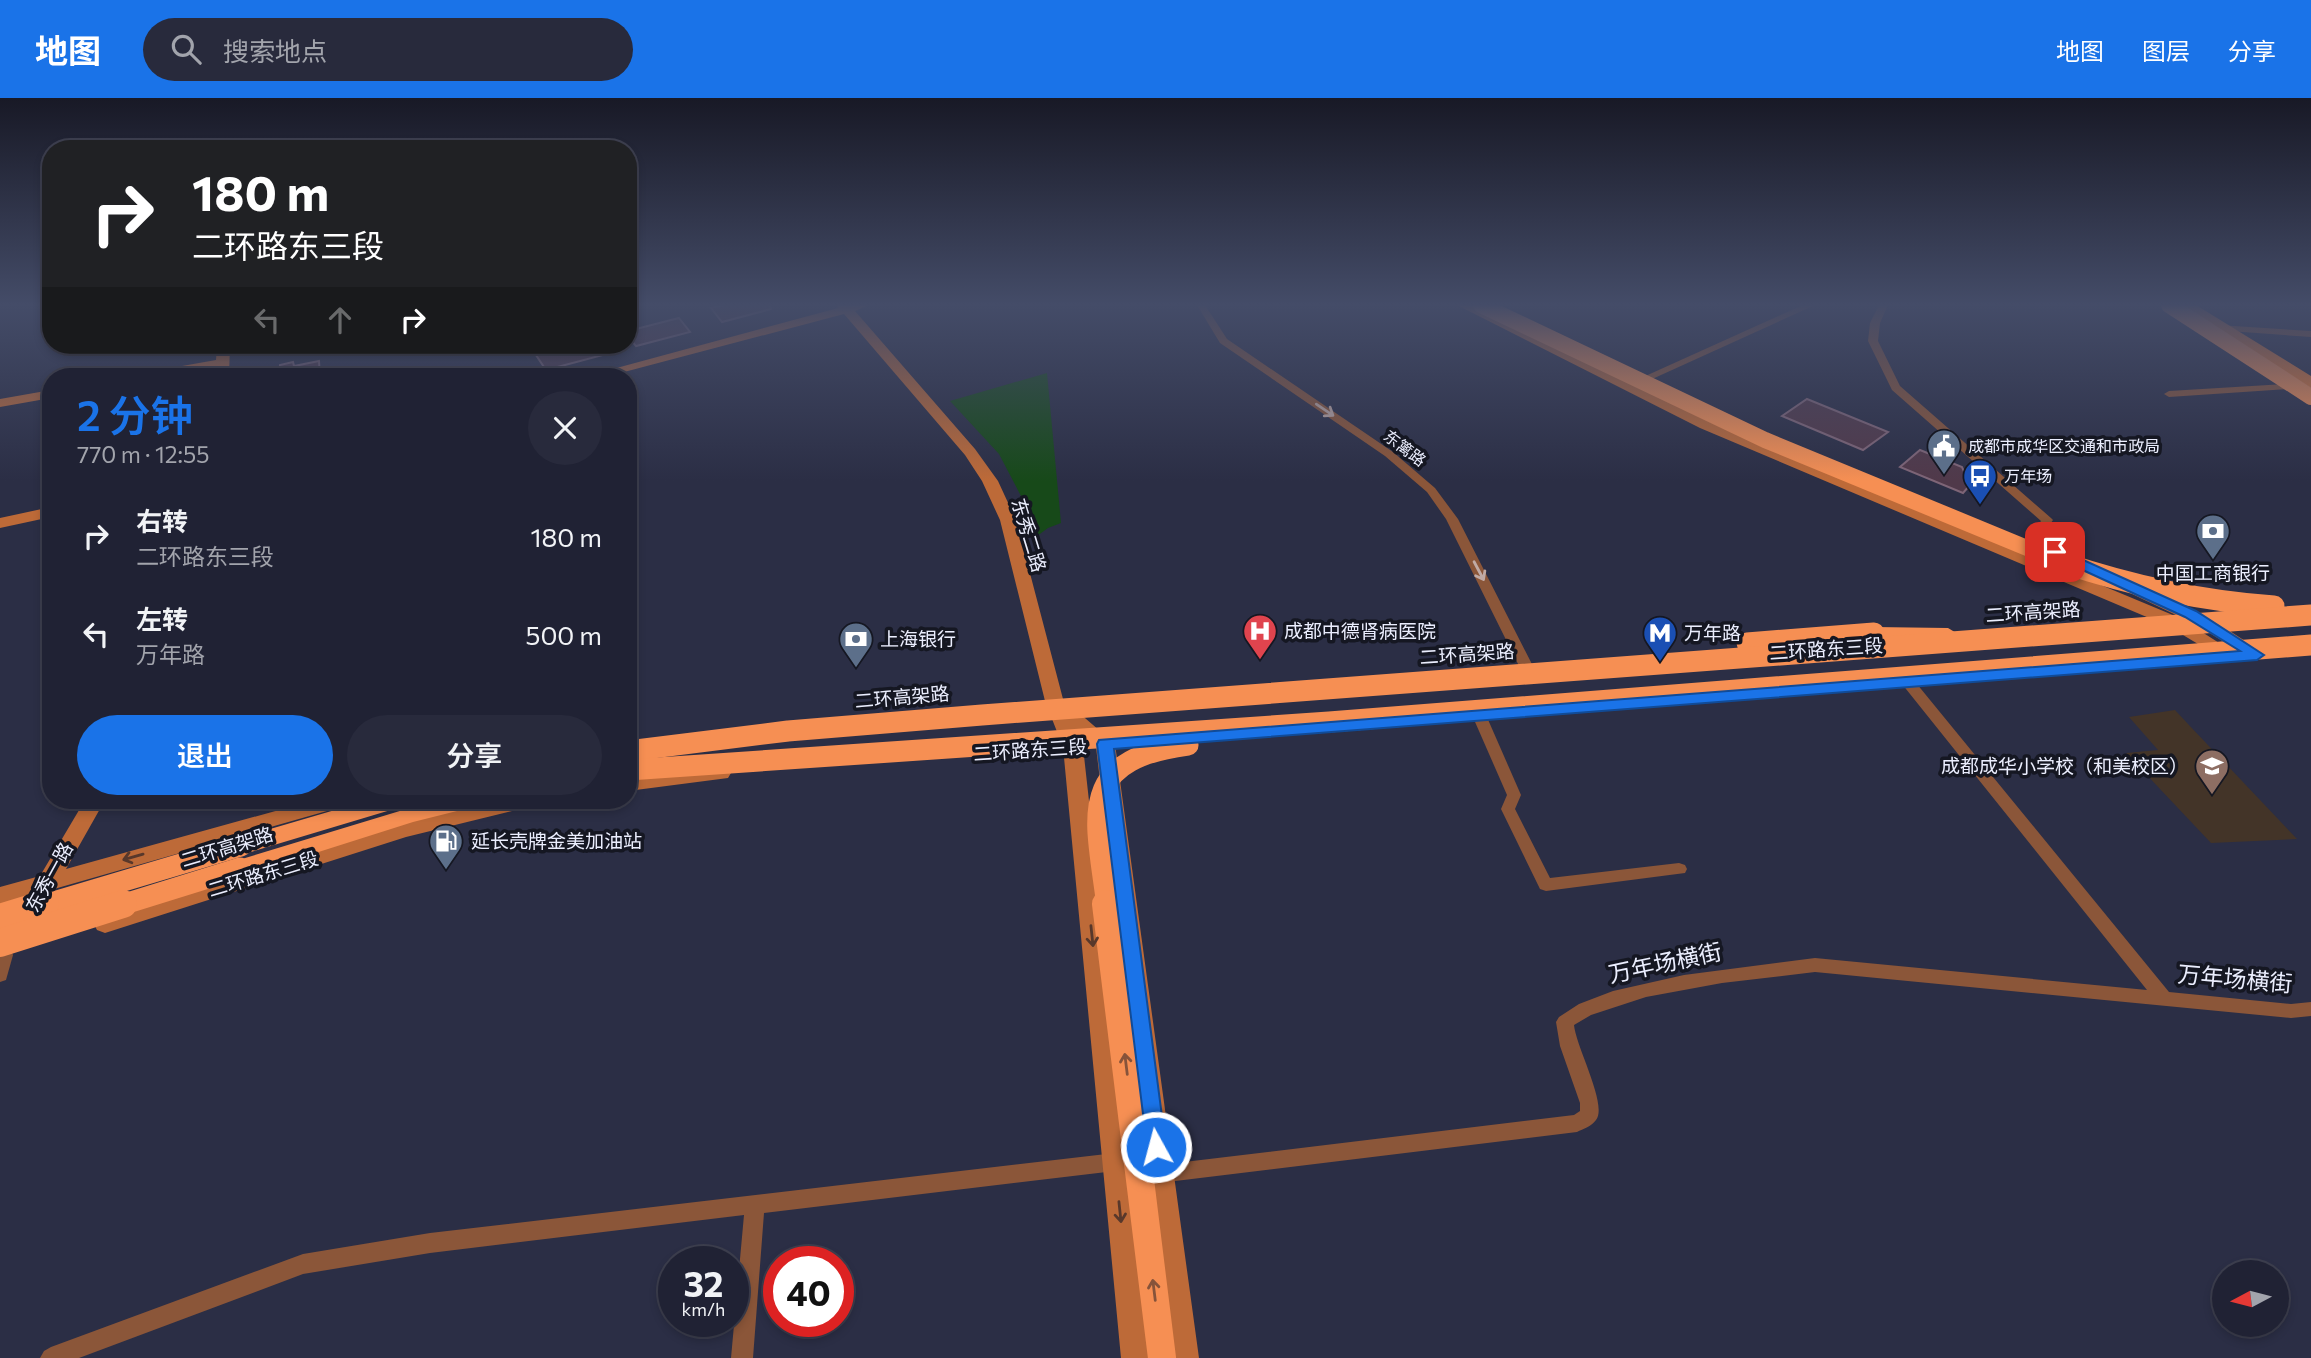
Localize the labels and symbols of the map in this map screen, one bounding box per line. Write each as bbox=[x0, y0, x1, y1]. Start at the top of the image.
one-way arrow bbox=[1315, 403, 1334, 418]
street label: 东篱路 bbox=[1380, 426, 1430, 470]
public building icon: 成都市成华区交通和市政局 bbox=[1925, 427, 1963, 476]
place label: 成都市成华区交通和市政局 bbox=[1968, 436, 2160, 455]
bus stop icon: 万年场 bbox=[1961, 457, 1999, 506]
place label: 万年场 bbox=[2004, 466, 2052, 485]
street label: 东秀二路 bbox=[1007, 495, 1052, 575]
bank icon: 中国工商银行 bbox=[2194, 512, 2232, 561]
pin bbox=[2025, 522, 2085, 582]
one-way arrow bbox=[1473, 560, 1486, 581]
place label: 中国工商银行 bbox=[2156, 561, 2270, 584]
street label: 二环高架路 bbox=[1985, 597, 2081, 626]
hospital icon: 成都中德肾病医院 bbox=[1241, 612, 1279, 661]
metro station icon: 万年路 bbox=[1641, 614, 1679, 663]
place label: 成都中德肾病医院 bbox=[1284, 619, 1436, 642]
bank icon: 上海银行 bbox=[837, 620, 875, 669]
place label: 万年路 bbox=[1684, 621, 1741, 644]
place label: 上海银行 bbox=[880, 627, 956, 650]
street label: 二环路东三段 bbox=[1768, 633, 1884, 664]
street label: 二环高架路 bbox=[1419, 639, 1515, 668]
street label: 二环高架路 bbox=[854, 681, 950, 712]
street label: 二环路东三段 bbox=[972, 734, 1088, 765]
school or university icon: 成都成华小学校（和美校区） bbox=[2193, 747, 2231, 796]
place label: 成都成华小学校（和美校区） bbox=[1941, 754, 2188, 777]
street label: 二环高架路 bbox=[178, 822, 276, 871]
fuel station icon: 延长壳牌金美加油站 bbox=[427, 822, 465, 871]
place label: 延长壳牌金美加油站 bbox=[471, 829, 642, 852]
street label: 东秀一路 bbox=[20, 838, 77, 916]
street label: 二环路东三段 bbox=[205, 846, 321, 901]
one-way arrow bbox=[123, 852, 145, 865]
one-way arrow bbox=[1086, 925, 1099, 947]
street label: 万年场横街 bbox=[1606, 936, 1724, 988]
street label: 万年场横街 bbox=[2177, 959, 2294, 997]
one-way arrow bbox=[1119, 1054, 1132, 1076]
position arrow bbox=[1119, 1110, 1193, 1184]
one-way arrow bbox=[1114, 1200, 1127, 1222]
speed limit sign: 40 bbox=[763, 1246, 854, 1337]
north arrow bbox=[2212, 1260, 2289, 1337]
one-way arrow bbox=[1147, 1279, 1160, 1302]

